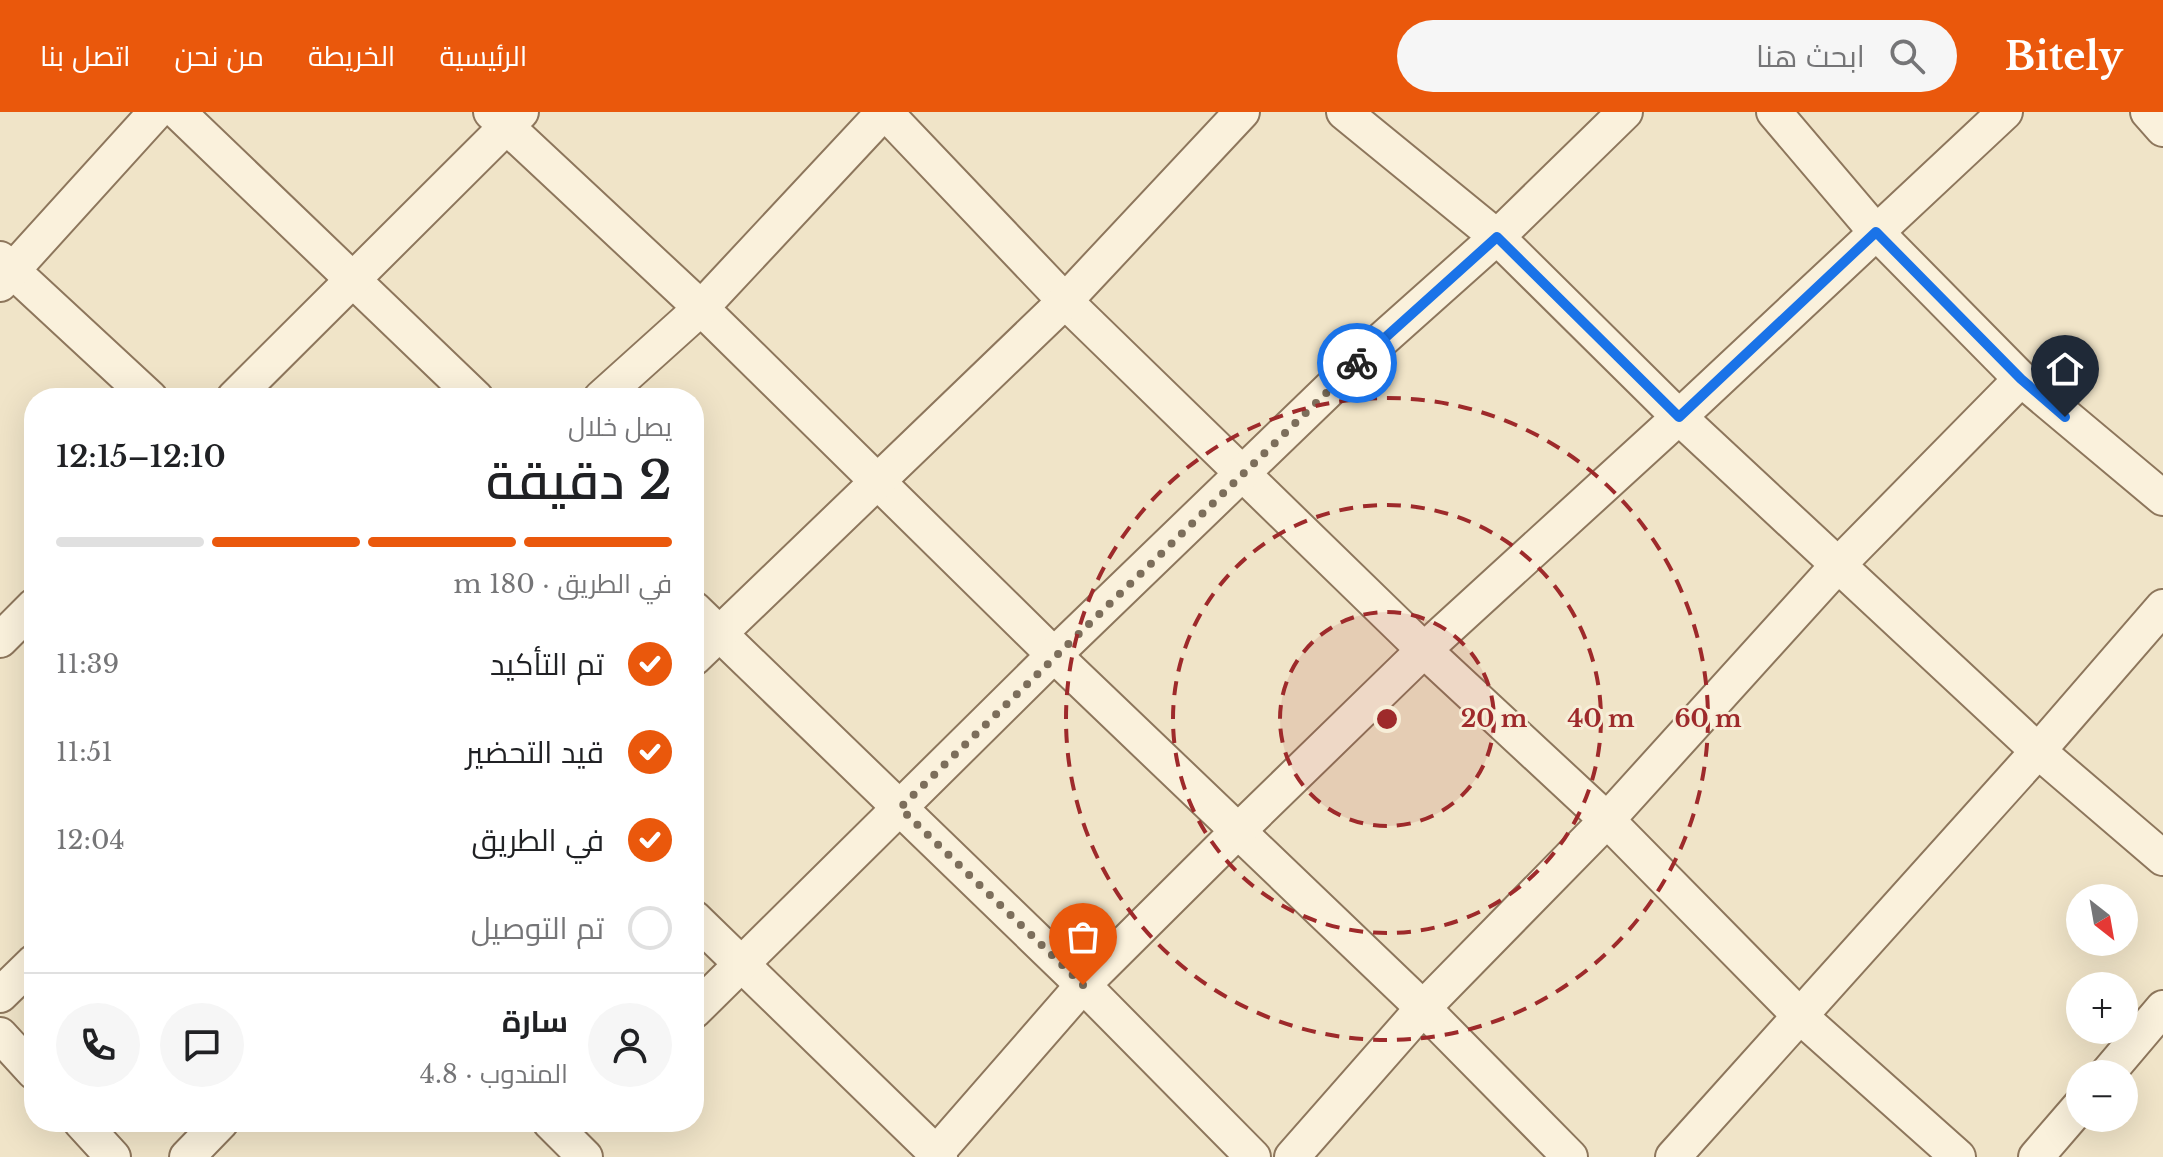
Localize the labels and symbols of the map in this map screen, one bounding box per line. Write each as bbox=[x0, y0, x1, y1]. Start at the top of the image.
courier bbox=[1317, 323, 1397, 403]
pin bbox=[2031, 335, 2099, 417]
text: 20 m bbox=[1461, 704, 1528, 733]
text: 40 m bbox=[1568, 704, 1635, 733]
text: 60 m bbox=[1674, 704, 1742, 733]
centre of rings bbox=[1373, 705, 1401, 733]
north arrow bbox=[2066, 884, 2138, 956]
pin bbox=[1049, 903, 1117, 985]

